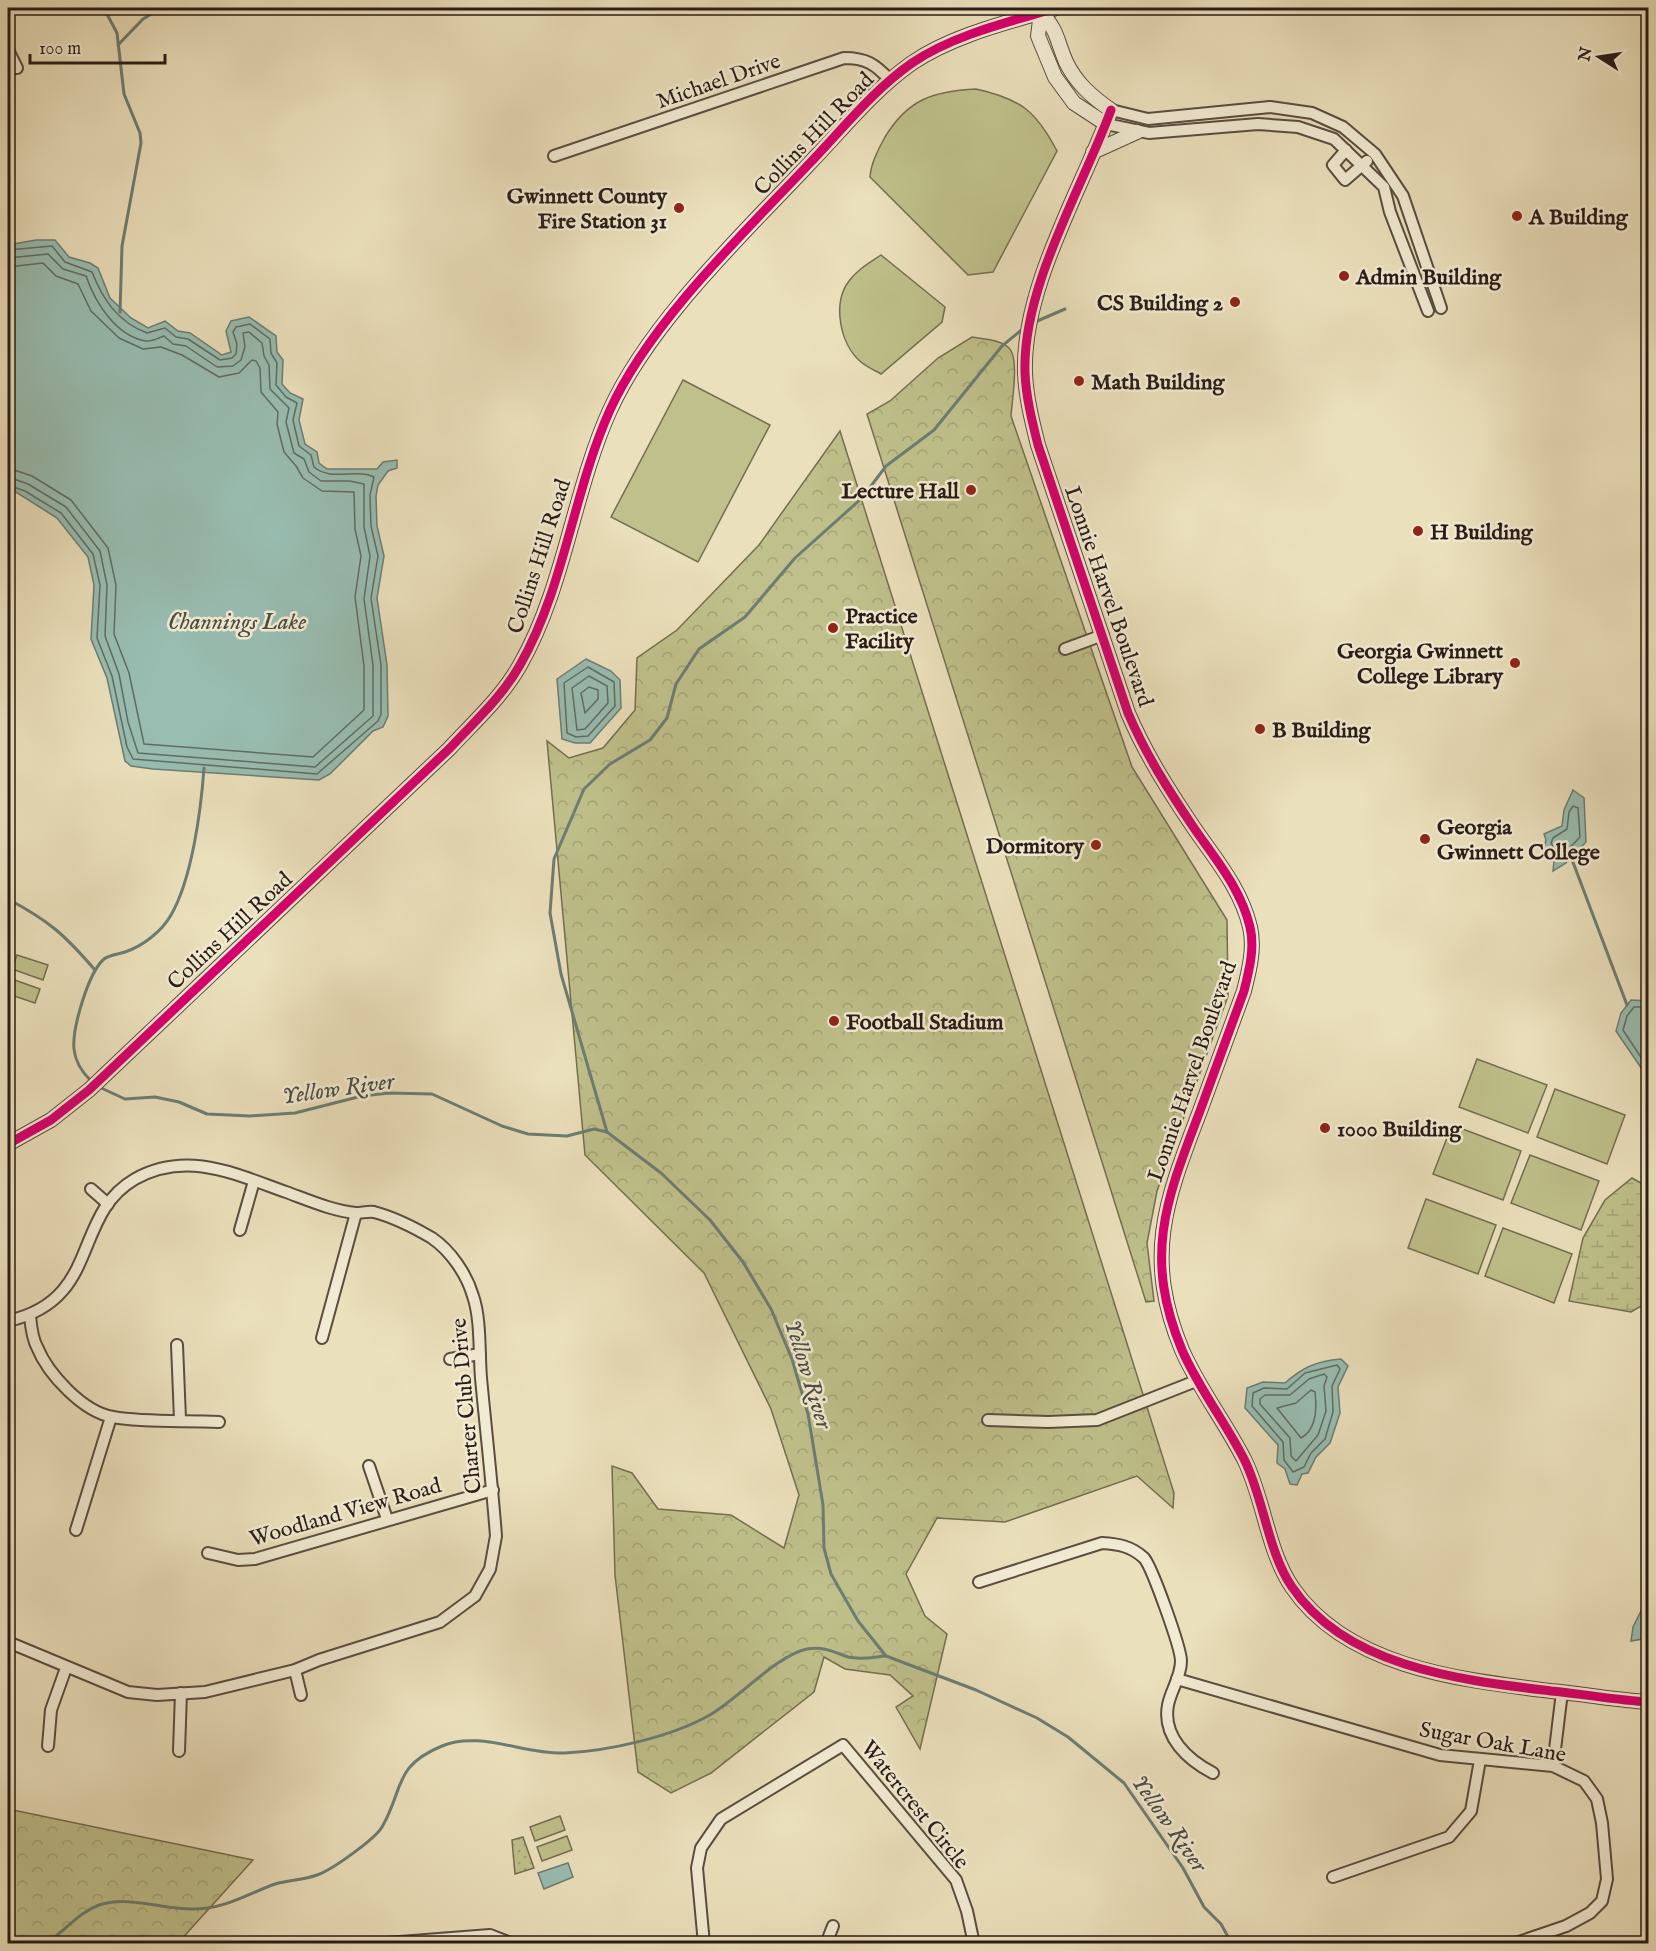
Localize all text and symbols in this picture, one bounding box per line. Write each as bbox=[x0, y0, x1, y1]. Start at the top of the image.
scale bar bbox=[30, 27, 165, 65]
north arrow bbox=[1569, 27, 1629, 87]
text: 100 m bbox=[39, 38, 81, 61]
text: N bbox=[1575, 45, 1598, 64]
street label: Michael Drive bbox=[653, 48, 784, 116]
street label: Collins Hill Road bbox=[748, 67, 881, 202]
place label: Gwinnett County Fire Station 31 bbox=[507, 183, 668, 236]
marker: Gwinnett County Fire Station 31 bbox=[672, 201, 686, 215]
place label: A Building bbox=[1528, 204, 1629, 232]
marker: A Building bbox=[1510, 209, 1524, 223]
place label: Admin Building bbox=[1355, 264, 1502, 292]
marker: Admin Building bbox=[1337, 269, 1351, 283]
place label: CS Building 2 bbox=[1097, 290, 1223, 318]
marker: CS Building 2 bbox=[1228, 295, 1242, 309]
place label: Math Building bbox=[1091, 369, 1225, 397]
marker: Math Building bbox=[1072, 374, 1086, 388]
street label: Collins Hill Road bbox=[502, 475, 578, 638]
place label: Lecture Hall bbox=[841, 478, 960, 506]
marker: Lecture Hall bbox=[964, 483, 978, 497]
street label: Lonnie Harvel Boulevard bbox=[1057, 483, 1159, 711]
place label: H Building bbox=[1430, 519, 1534, 547]
marker: H Building bbox=[1411, 524, 1425, 538]
place label: Practice Facility bbox=[845, 603, 918, 656]
water label: Channings Lake bbox=[168, 607, 306, 638]
marker: Practice Facility bbox=[826, 621, 840, 635]
place label: Georgia Gwinnett College Library bbox=[1337, 638, 1504, 691]
marker: Georgia Gwinnett College Library bbox=[1508, 656, 1522, 670]
place label: B Building bbox=[1272, 717, 1371, 745]
marker: B Building bbox=[1253, 722, 1267, 736]
place label: Georgia Gwinnett College bbox=[1437, 814, 1600, 867]
marker: Georgia Gwinnett College bbox=[1418, 832, 1432, 846]
place label: Dormitory bbox=[985, 833, 1085, 861]
marker: Dormitory bbox=[1089, 838, 1103, 852]
street label: Collins Hill Road bbox=[162, 866, 299, 997]
street label: Lonnie Harvel Boulevard bbox=[1142, 957, 1244, 1186]
place label: Football Stadium bbox=[846, 1009, 1003, 1037]
marker: Football Stadium bbox=[827, 1014, 841, 1028]
water label: Yellow River bbox=[280, 1066, 398, 1113]
place label: 1000 Building bbox=[1337, 1116, 1462, 1144]
marker: 1000 Building bbox=[1318, 1121, 1332, 1135]
water label: Yellow River bbox=[776, 1316, 839, 1435]
street label: Charter Club Drive bbox=[445, 1317, 489, 1495]
street label: Woodland View Road bbox=[246, 1472, 445, 1554]
street label: Sugar Oak Lane bbox=[1417, 1716, 1568, 1770]
street label: Watercrest Circle bbox=[854, 1735, 975, 1875]
water label: Yellow River bbox=[1124, 1769, 1215, 1880]

